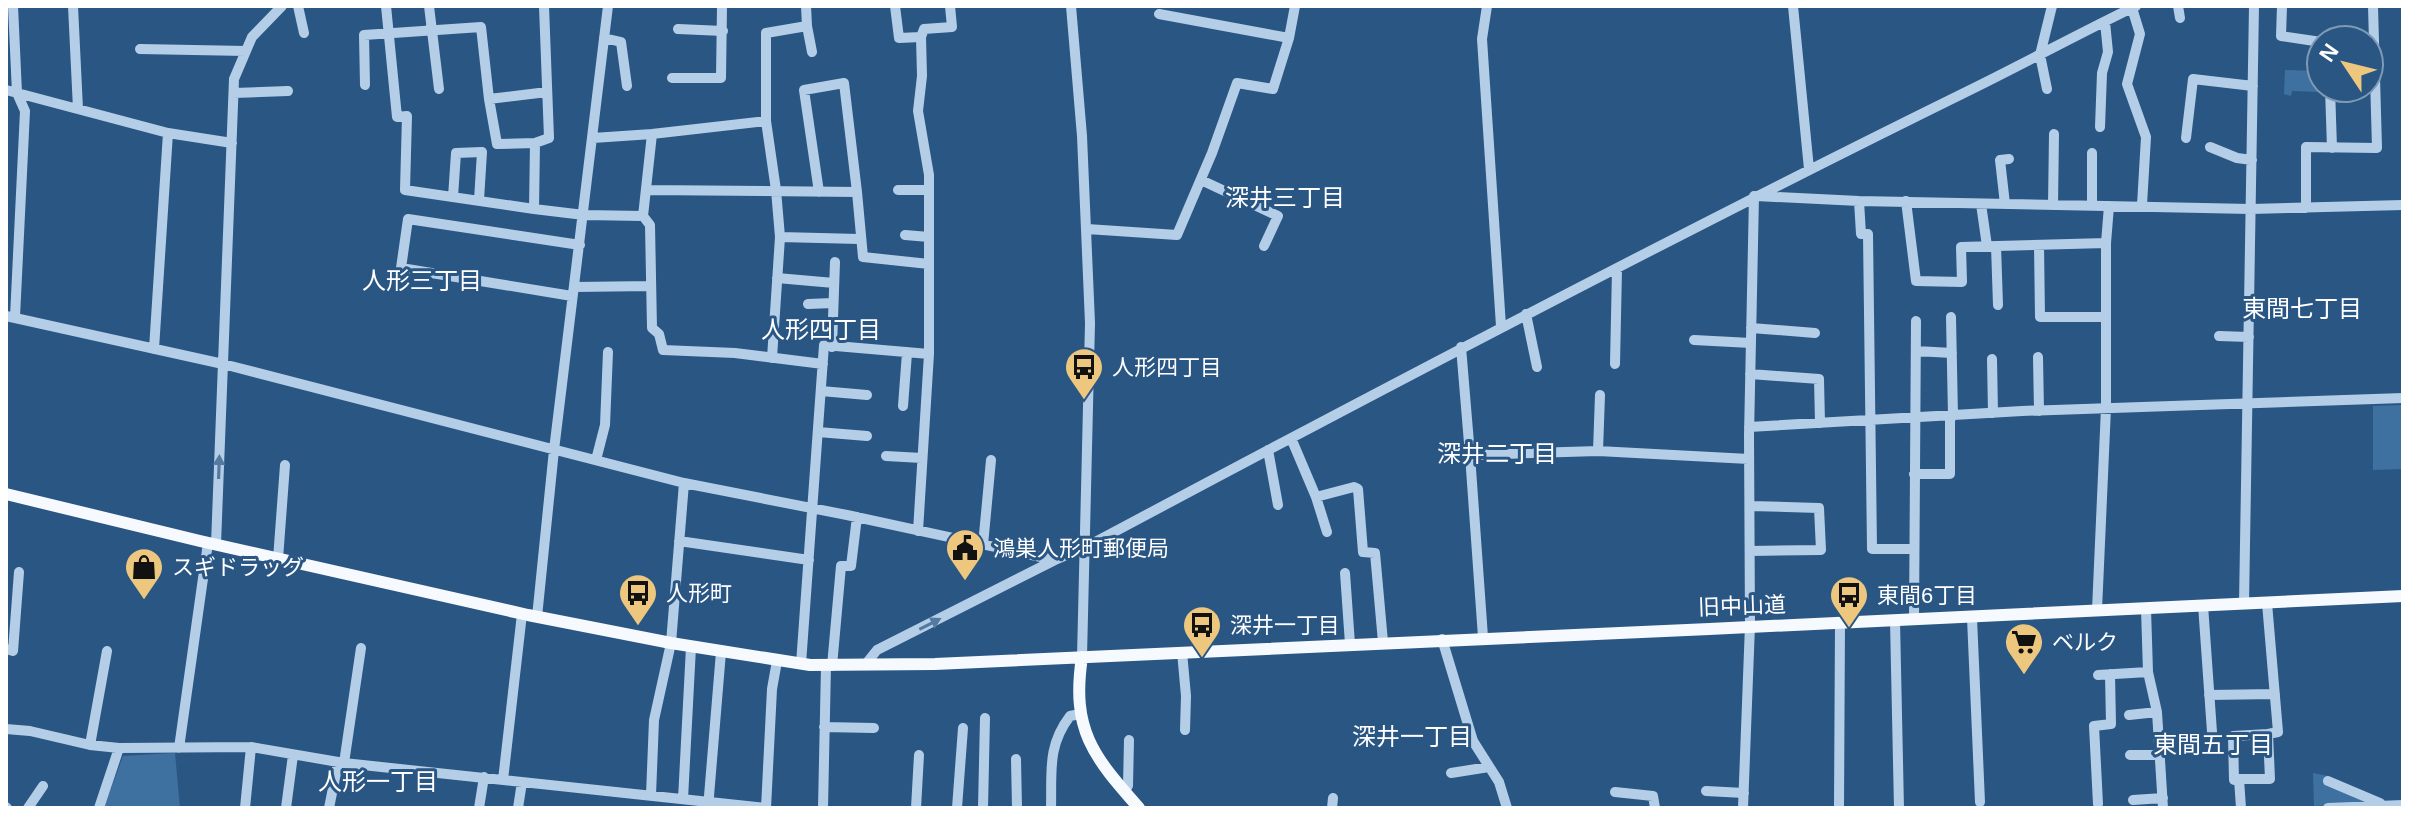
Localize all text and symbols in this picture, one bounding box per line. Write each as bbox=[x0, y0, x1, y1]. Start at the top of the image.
north arrow bbox=[2305, 24, 2385, 104]
text: N bbox=[2314, 39, 2344, 66]
district label: 深井三丁目 bbox=[1225, 184, 1345, 211]
district label: 人形三丁目 bbox=[362, 267, 482, 294]
district label: 東間七丁目 bbox=[2242, 295, 2362, 322]
district label: 人形四丁目 bbox=[761, 316, 881, 343]
bus stop icon: 人形四丁目 bbox=[1063, 346, 1105, 401]
place label: 人形四丁目 bbox=[1112, 355, 1222, 380]
district label: 深井二丁目 bbox=[1437, 440, 1557, 467]
one-way arrow bbox=[213, 454, 226, 479]
public building icon: 鴻巣人形町郵便局 bbox=[944, 527, 986, 582]
place label: 鴻巣人形町郵便局 bbox=[993, 536, 1169, 561]
shop icon: スギドラッグ bbox=[123, 546, 165, 601]
place label: スギドラッグ bbox=[172, 555, 304, 580]
bus stop icon: 人形町 bbox=[617, 572, 659, 627]
bus stop icon: 東間6丁目 bbox=[1828, 574, 1870, 629]
place label: 人形町 bbox=[666, 581, 732, 606]
place label: 東間6丁目 bbox=[1877, 583, 1977, 608]
street label: 旧中山道 bbox=[1698, 592, 1786, 620]
bus stop icon: 深井一丁目 bbox=[1181, 604, 1223, 659]
place label: 深井一丁目 bbox=[1230, 613, 1340, 638]
one-way arrow bbox=[918, 617, 941, 631]
supermarket icon: ベルク bbox=[2003, 621, 2045, 676]
place label: ベルク bbox=[2052, 630, 2118, 655]
district label: 深井一丁目 bbox=[1352, 723, 1472, 750]
district label: 東間五丁目 bbox=[2153, 731, 2273, 758]
district label: 人形一丁目 bbox=[318, 768, 438, 795]

